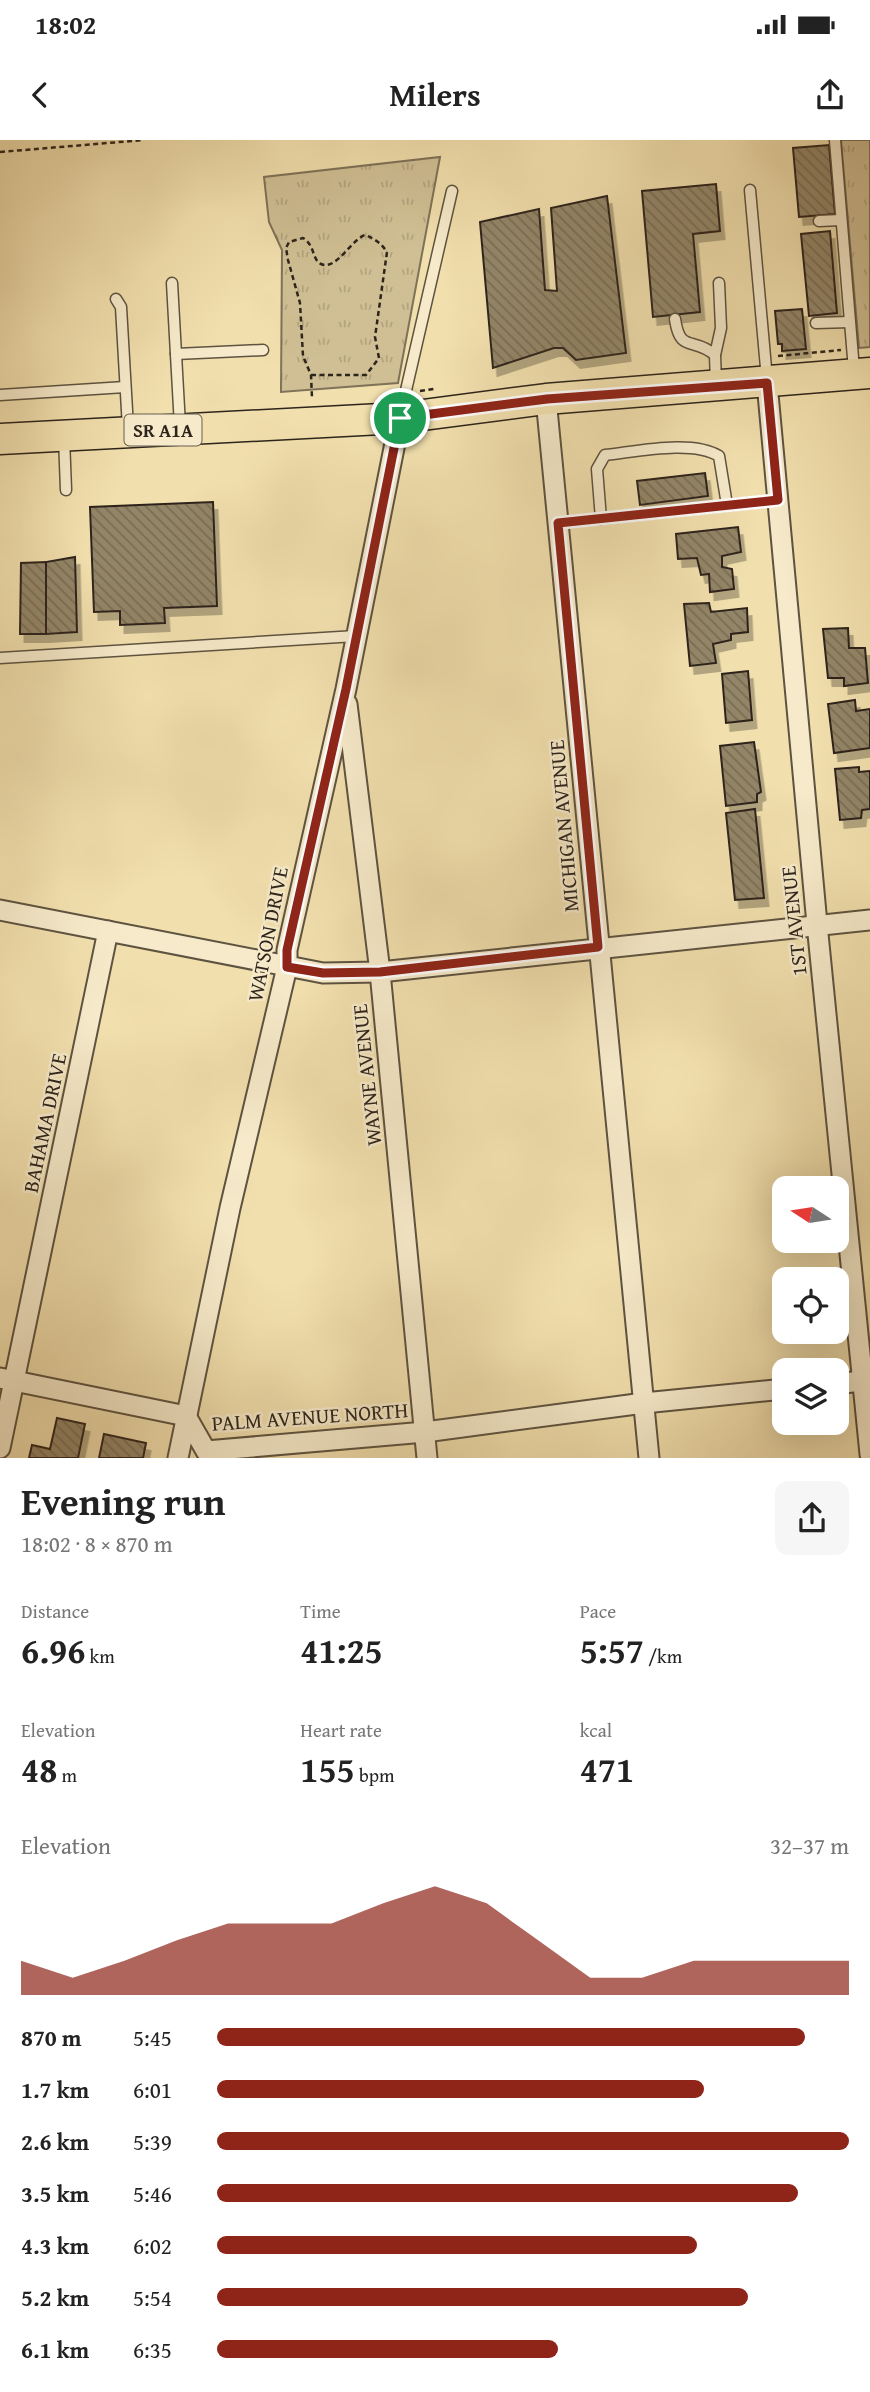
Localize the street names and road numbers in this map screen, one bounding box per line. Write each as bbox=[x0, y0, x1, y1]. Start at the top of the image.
road number: SR A1A bbox=[124, 414, 202, 446]
street label: MICHIGAN AVENUE bbox=[541, 738, 586, 913]
street label: WATSON DRIVE bbox=[239, 863, 296, 1004]
street label: 1ST AVENUE bbox=[772, 864, 815, 978]
street label: WAYNE AVENUE bbox=[344, 1002, 389, 1147]
street label: BAHAMA DRIVE bbox=[15, 1050, 74, 1195]
street label: PALM AVENUE NORTH bbox=[211, 1394, 409, 1439]

